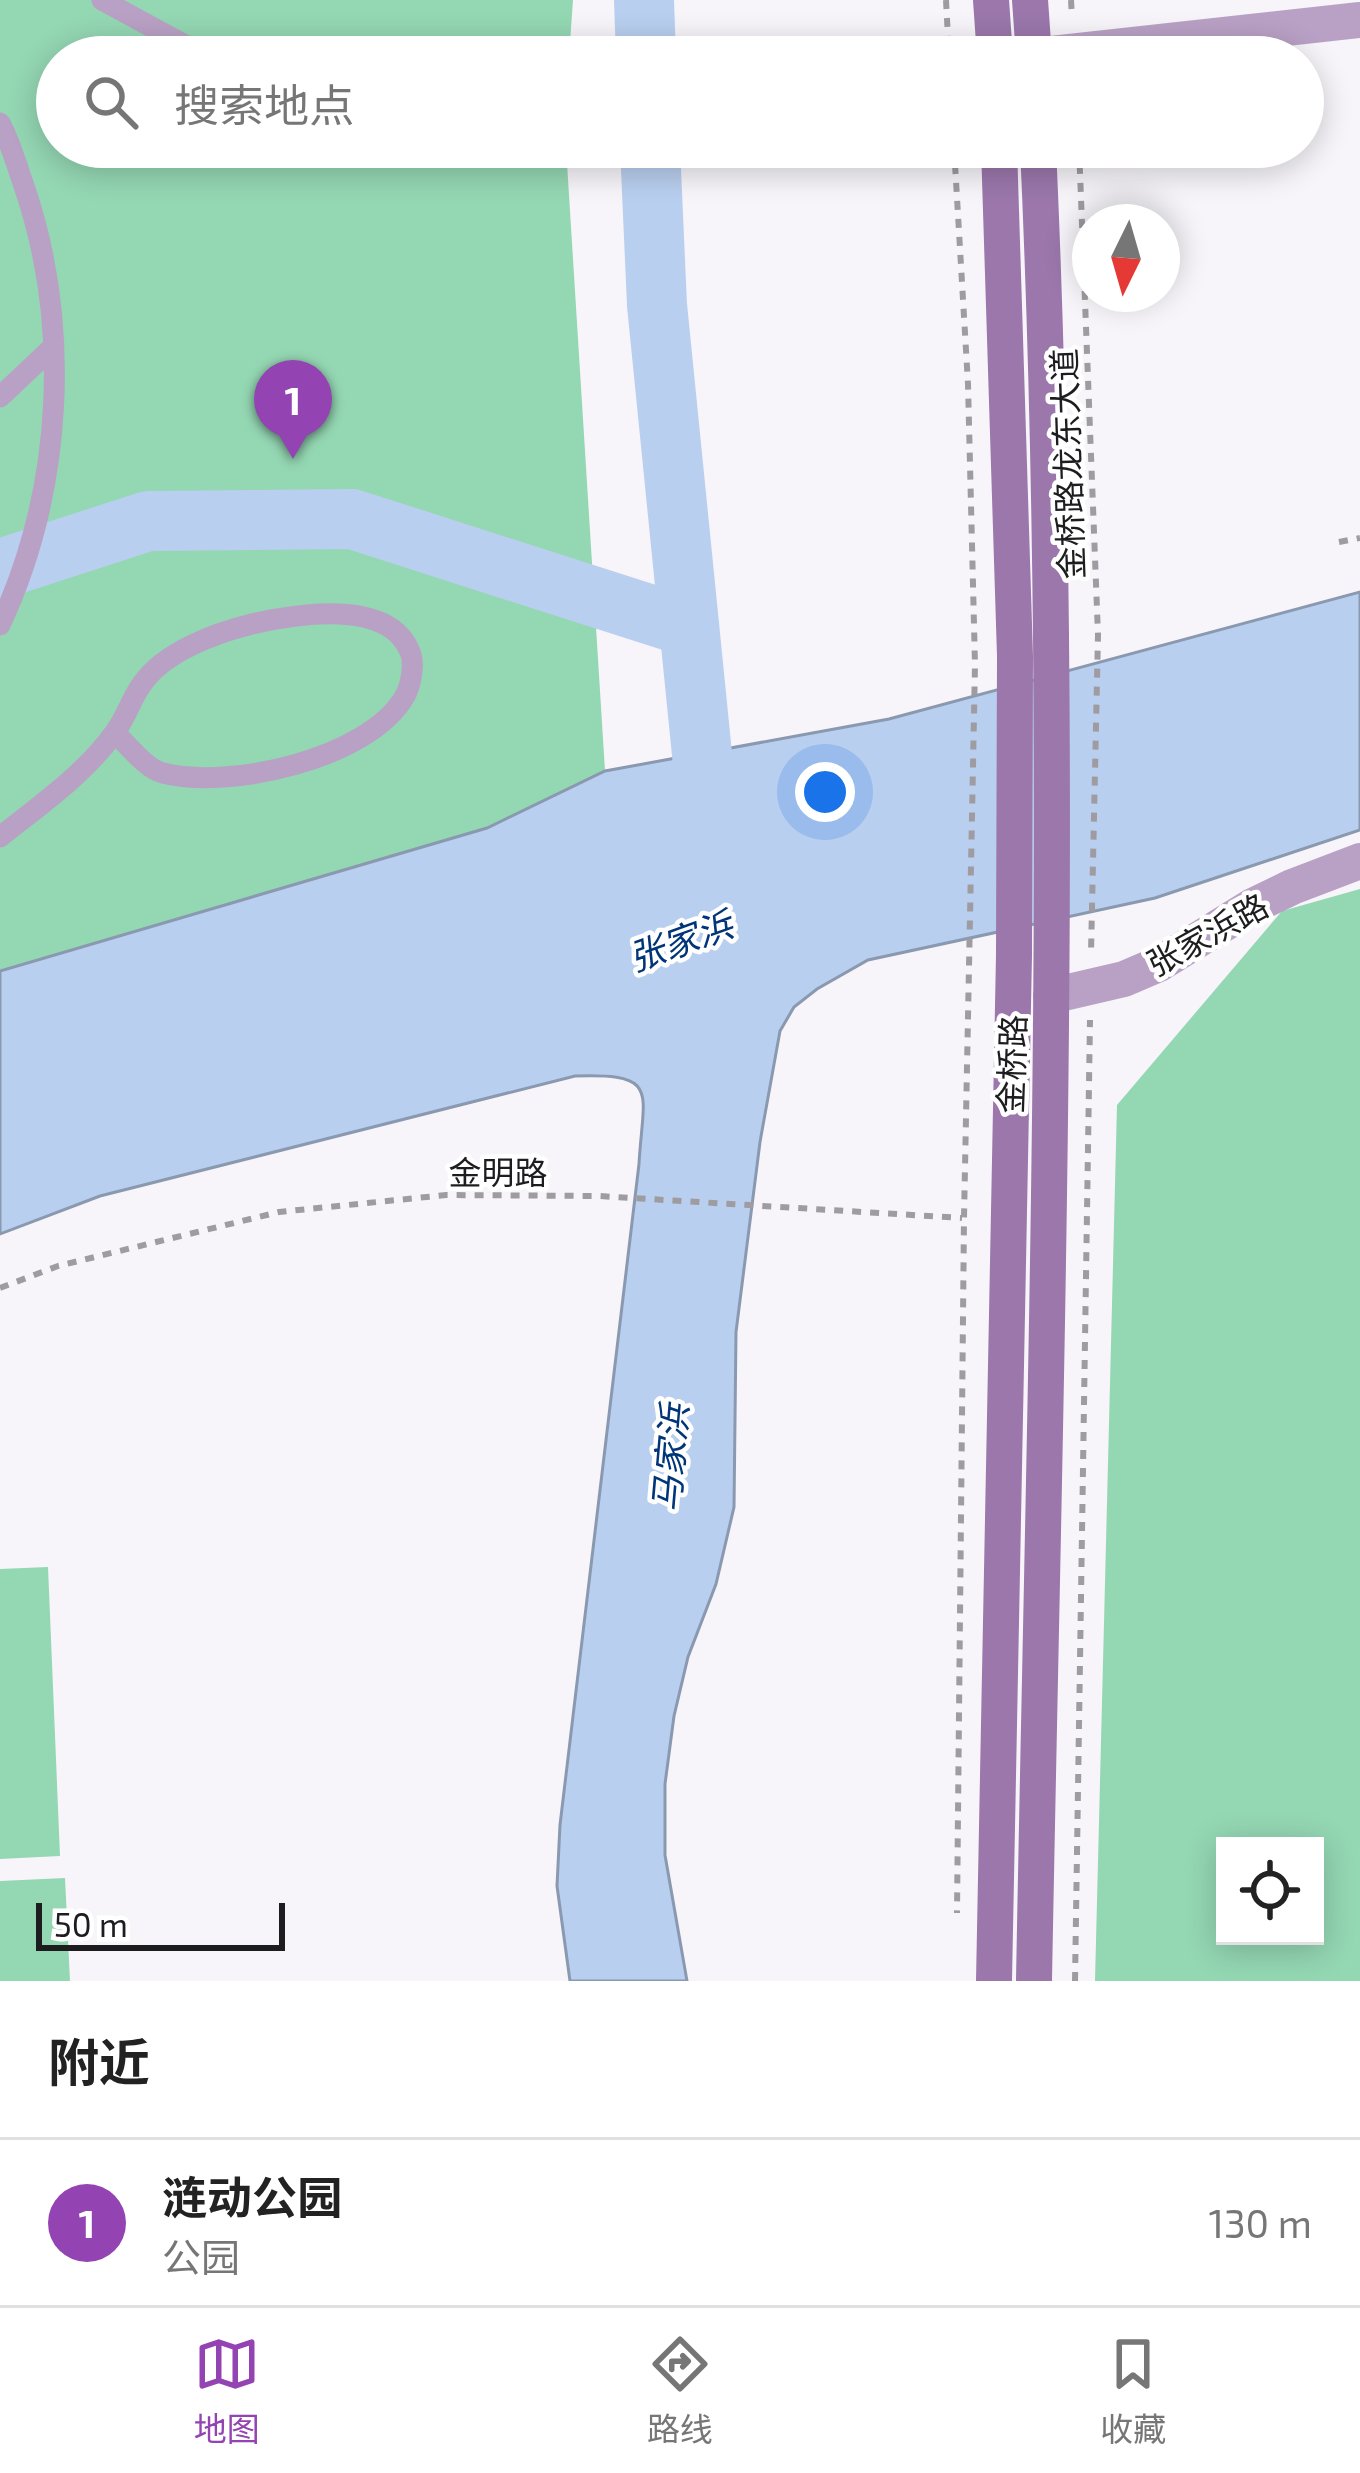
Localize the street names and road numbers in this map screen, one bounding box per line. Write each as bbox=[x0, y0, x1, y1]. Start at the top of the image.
street label: 金桥路龙东大道 bbox=[1043, 348, 1091, 580]
street label: 张家浜路 bbox=[1140, 885, 1274, 983]
street label: 金桥路 bbox=[989, 1014, 1033, 1114]
street label: 金明路 bbox=[449, 1152, 548, 1192]

